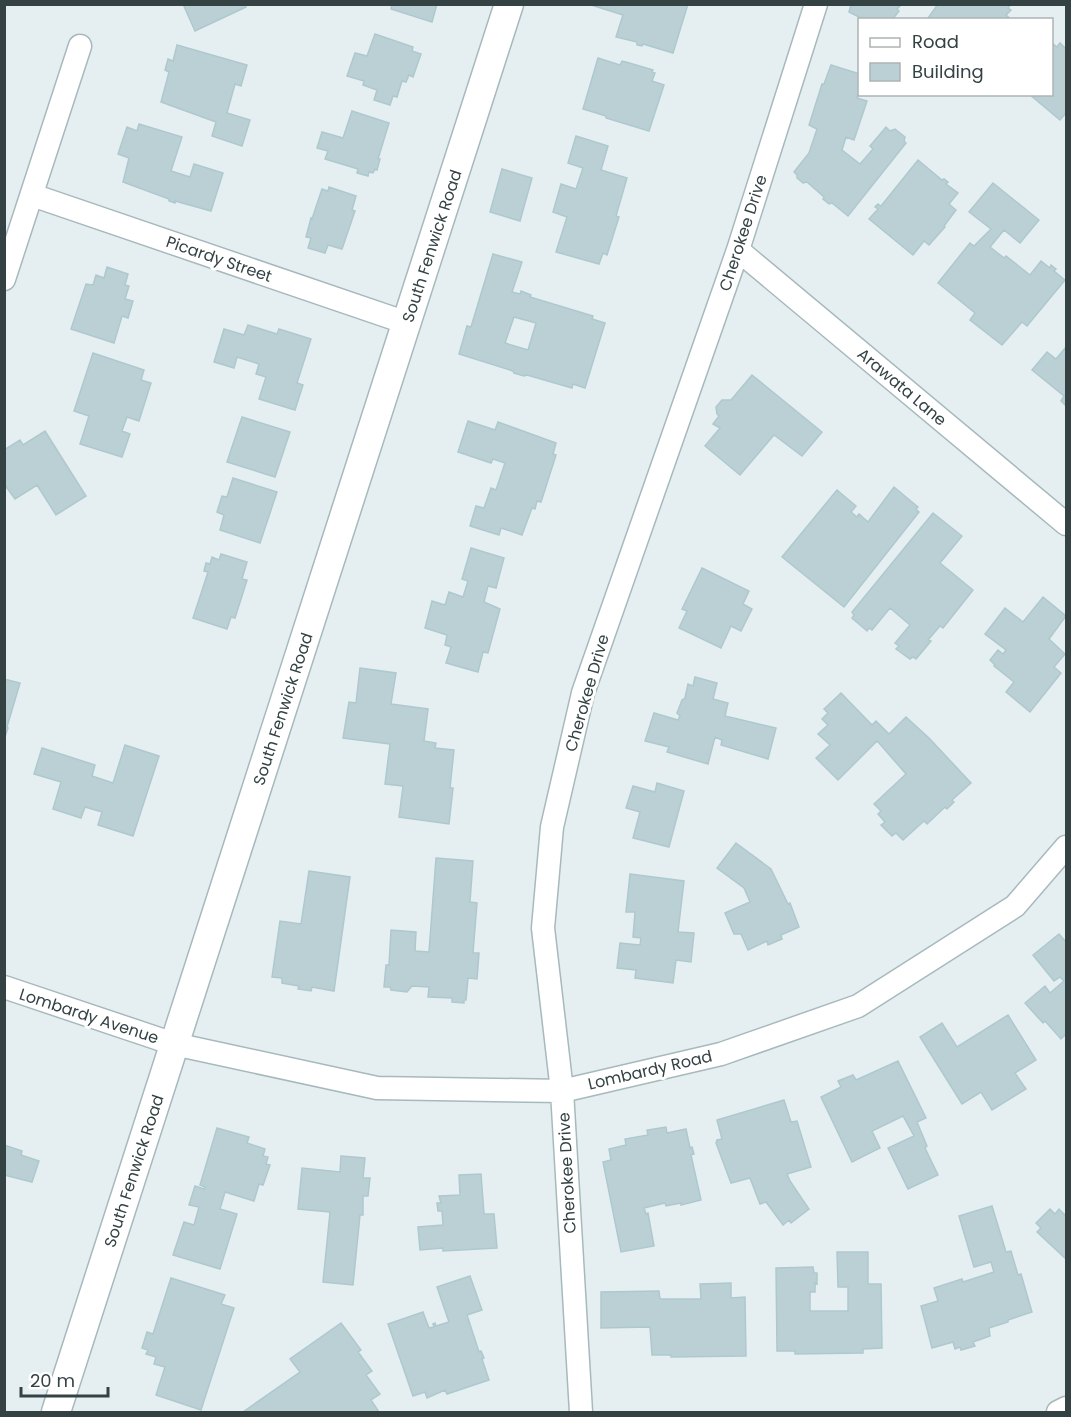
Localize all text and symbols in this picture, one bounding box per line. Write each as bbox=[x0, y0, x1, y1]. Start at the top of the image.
legend bbox=[858, 18, 1053, 96]
text: Road bbox=[912, 29, 959, 54]
text: Building bbox=[912, 59, 984, 84]
street label: South Fenwick Road bbox=[396, 167, 468, 325]
street label: Cherokee Drive bbox=[713, 172, 773, 294]
street label: Picardy Street bbox=[163, 230, 275, 288]
street label: Arawata Lane bbox=[852, 343, 952, 431]
street label: South Fenwick Road bbox=[247, 630, 319, 788]
street label: Cherokee Drive bbox=[559, 632, 615, 754]
street label: Lombardy Avenue bbox=[16, 983, 162, 1049]
street label: Lombardy Road bbox=[586, 1045, 714, 1095]
street label: South Fenwick Road bbox=[98, 1092, 170, 1250]
street label: Cherokee Drive bbox=[552, 1112, 582, 1234]
scale bar bbox=[21, 1360, 108, 1398]
text: 20 m bbox=[30, 1368, 75, 1393]

